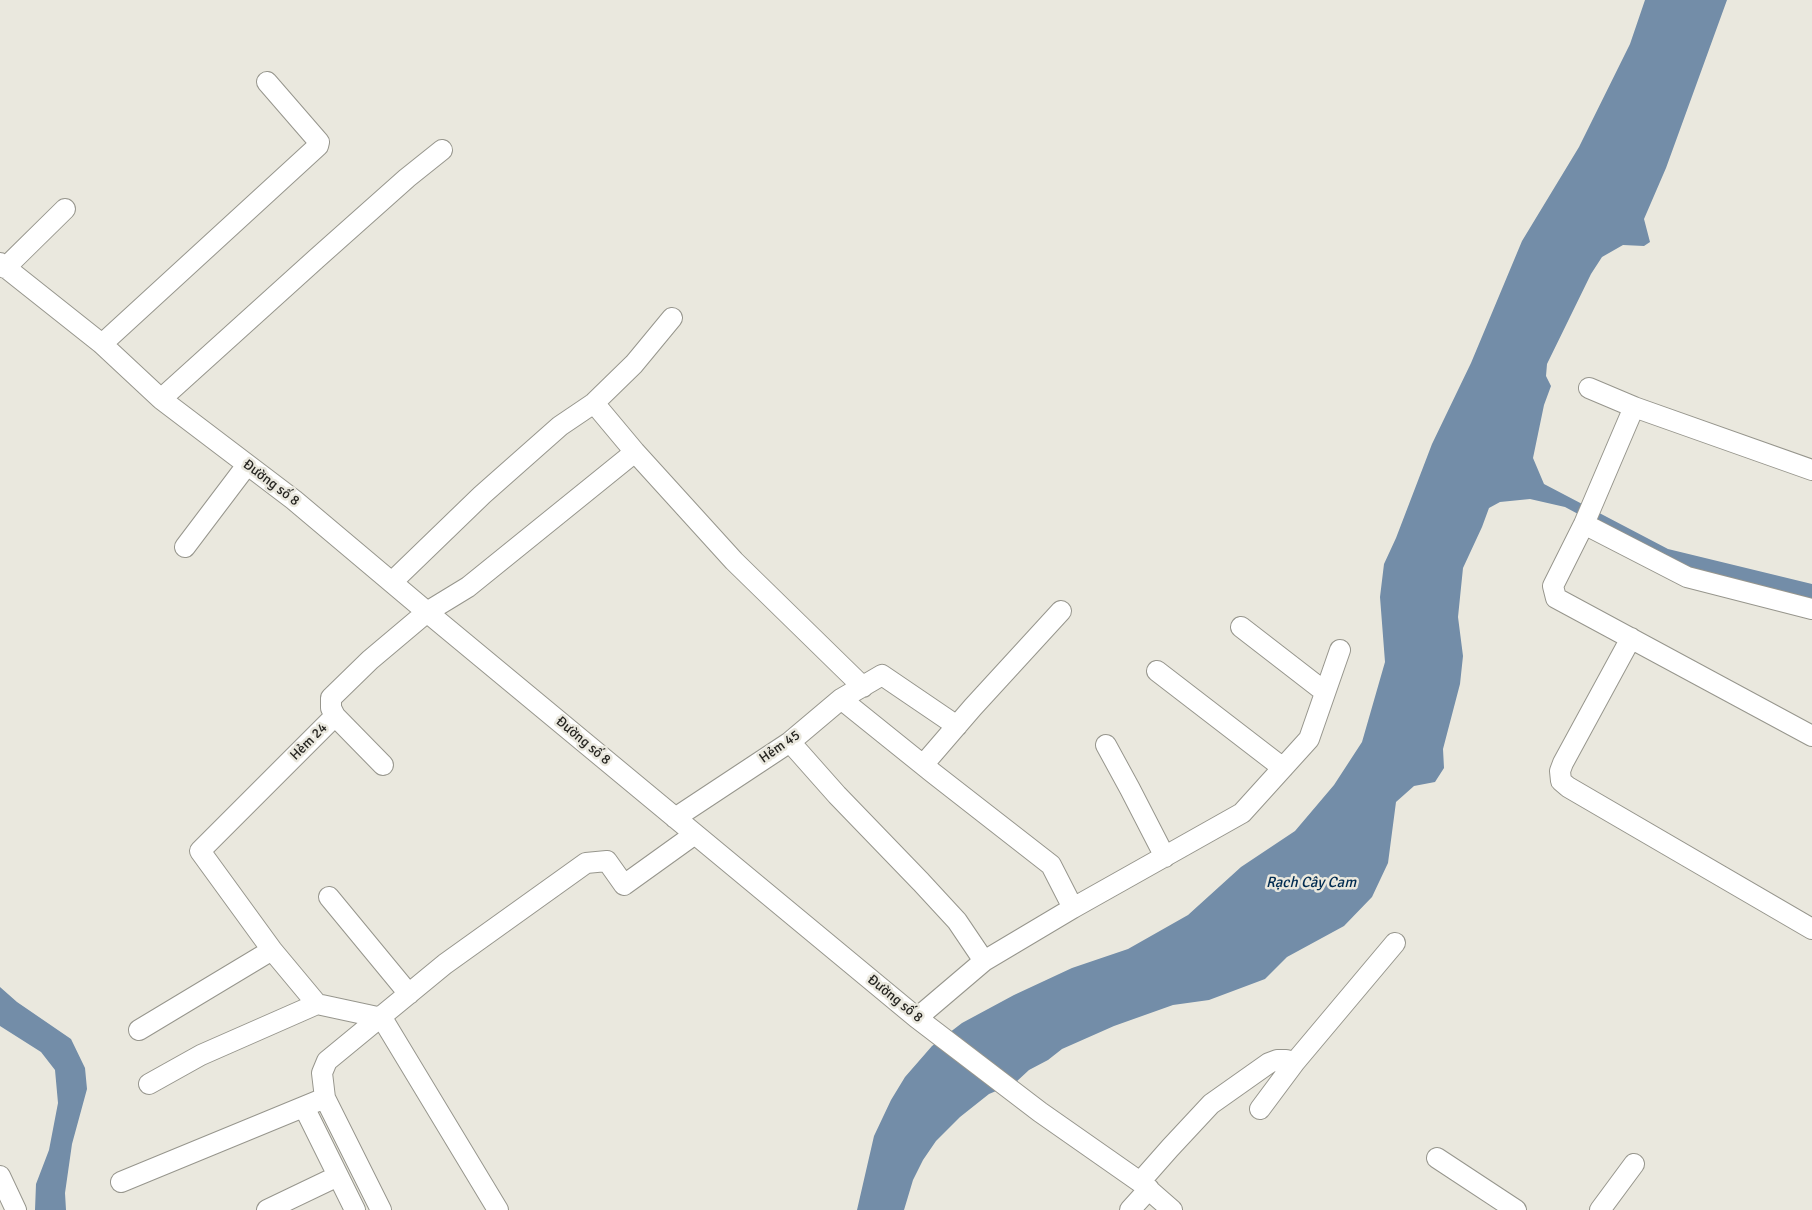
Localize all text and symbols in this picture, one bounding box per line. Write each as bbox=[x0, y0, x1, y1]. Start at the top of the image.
street label: Đường số 8 bbox=[239, 456, 303, 510]
street label: Đường số 8 bbox=[552, 713, 614, 769]
street label: Hẻm 24 bbox=[287, 720, 331, 764]
street label: Hẻm 45 bbox=[756, 727, 804, 767]
water label: Rạch Cây Cam bbox=[1266, 874, 1356, 892]
street label: Đường số 8 bbox=[864, 972, 926, 1026]

